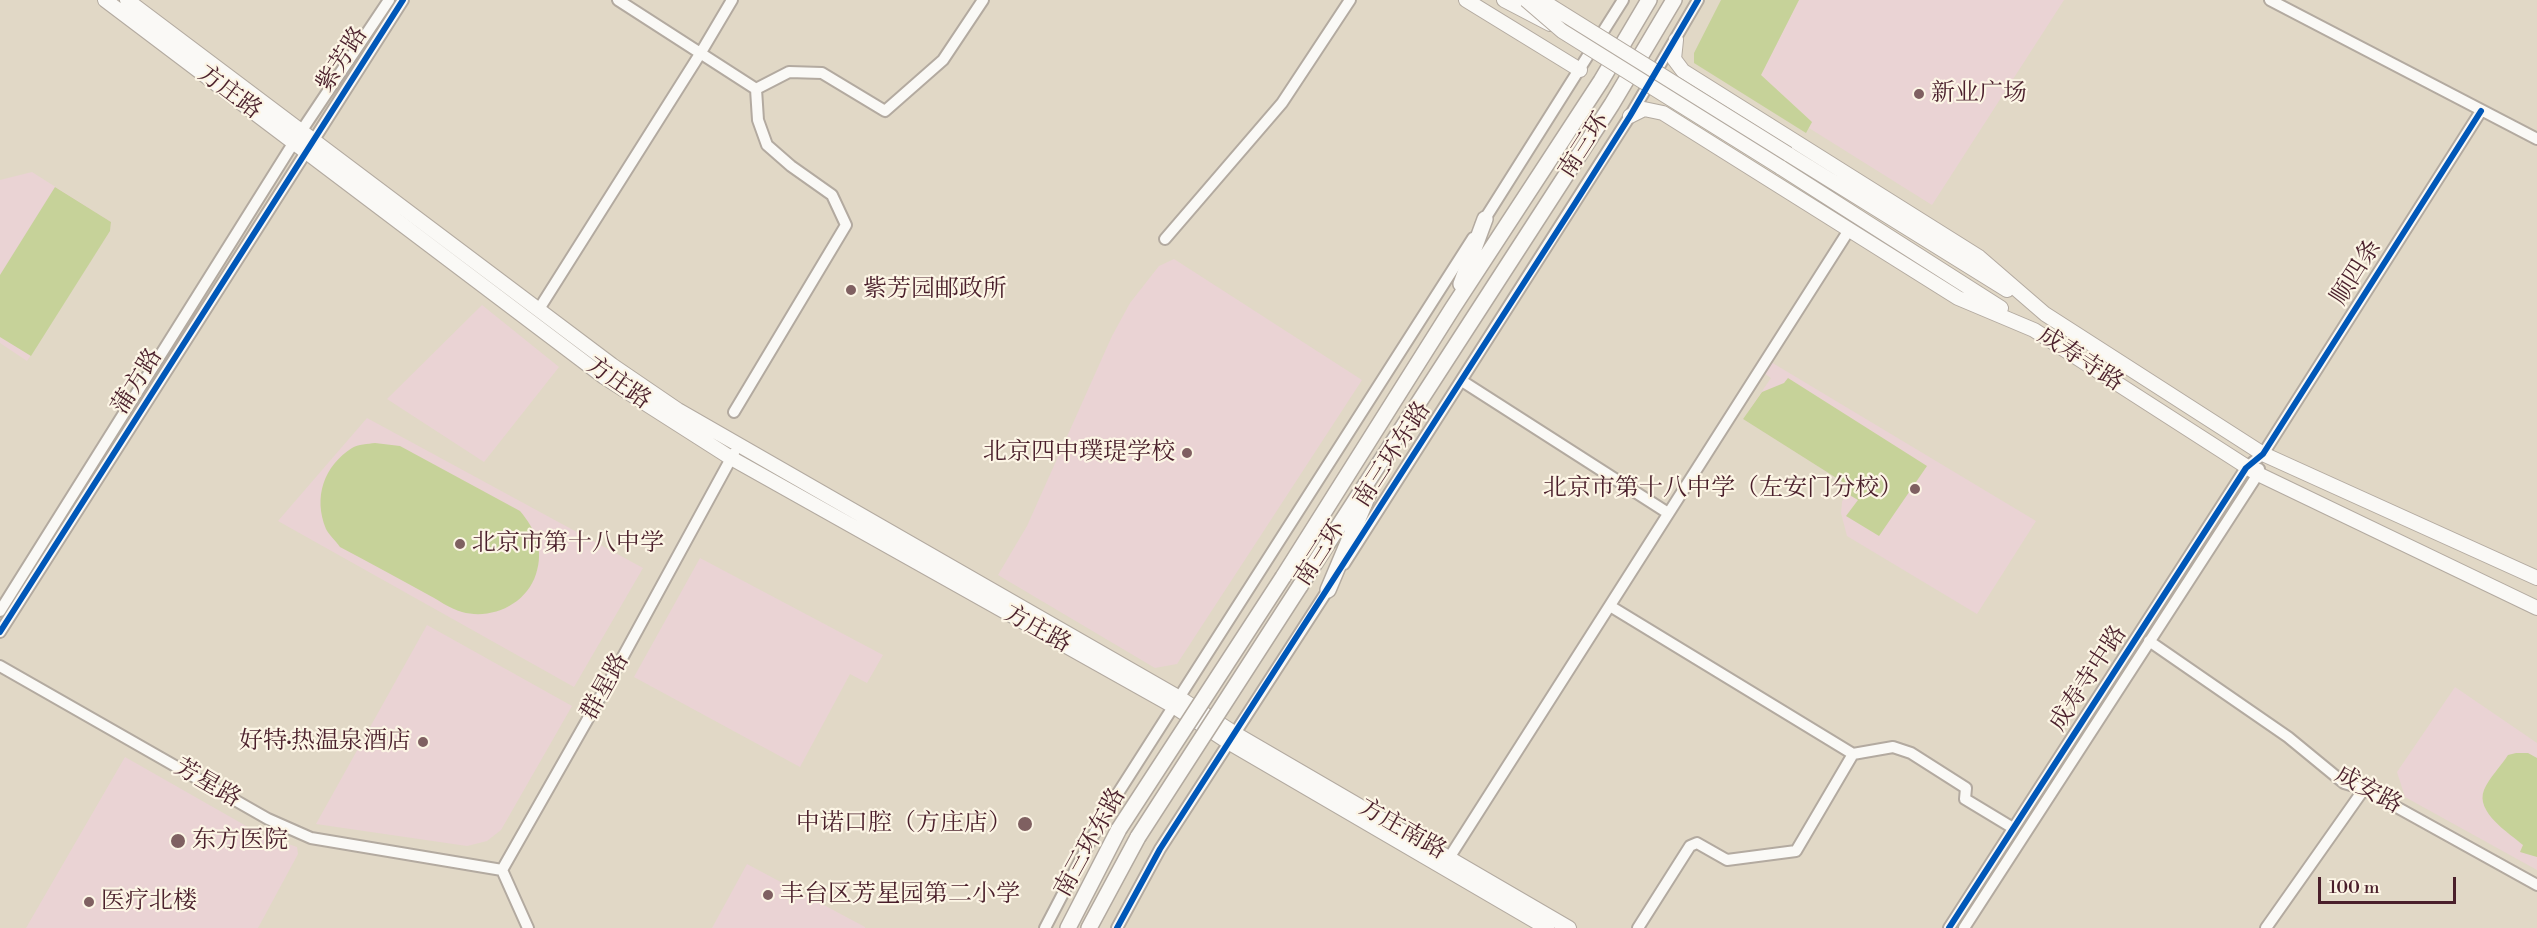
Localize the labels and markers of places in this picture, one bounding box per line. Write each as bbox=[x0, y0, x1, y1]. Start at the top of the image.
place label: 新业广场 bbox=[1931, 80, 2027, 108]
marker: 新业广场 bbox=[1912, 87, 1926, 101]
place label: 紫芳园邮政所 bbox=[863, 276, 1007, 304]
marker: 紫芳园邮政所 bbox=[844, 283, 858, 297]
place label: 北京四中璞瑅学校 bbox=[983, 439, 1175, 467]
marker: 北京四中璞瑅学校 bbox=[1180, 446, 1194, 460]
place label: 北京市第十八中学（左安门分校） bbox=[1543, 475, 1903, 503]
marker: 北京市第十八中学（左安门分校） bbox=[1908, 482, 1922, 496]
place label: 北京市第十八中学 bbox=[472, 530, 664, 558]
marker: 北京市第十八中学 bbox=[453, 537, 467, 551]
place label: 好特·热温泉酒店 bbox=[239, 728, 411, 756]
marker: 好特·热温泉酒店 bbox=[416, 735, 430, 749]
place label: 中诺口腔（方庄店） bbox=[796, 810, 1012, 838]
marker: 中诺口腔（方庄店） bbox=[1016, 815, 1034, 833]
place label: 东方医院 bbox=[192, 827, 288, 855]
marker: 东方医院 bbox=[169, 832, 187, 850]
place label: 丰台区芳星园第二小学 bbox=[780, 881, 1020, 909]
place label: 医疗北楼 bbox=[101, 888, 197, 916]
marker: 丰台区芳星园第二小学 bbox=[761, 888, 775, 902]
marker: 医疗北楼 bbox=[82, 895, 96, 909]

